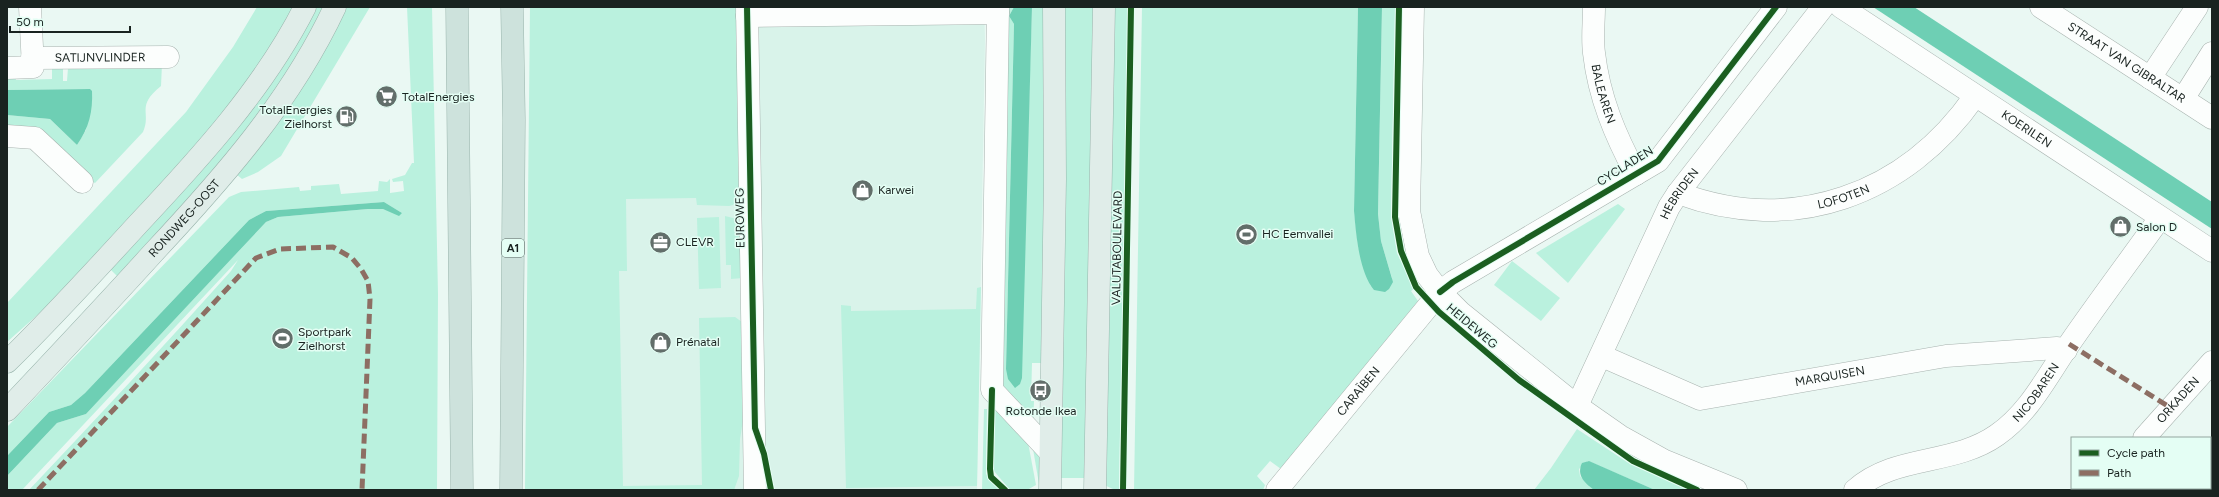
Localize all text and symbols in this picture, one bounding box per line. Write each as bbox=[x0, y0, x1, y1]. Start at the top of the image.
scale bar bbox=[10, 8, 130, 34]
text: 50 m bbox=[16, 15, 44, 29]
street label: STRAAT VAN GIBRALTAR bbox=[2065, 19, 2188, 106]
street label: SATIJNVLINDER bbox=[55, 50, 145, 65]
street label: BALEAREN bbox=[1589, 63, 1618, 125]
supermarket icon: TotalEnergies bbox=[373, 84, 399, 110]
place label: TotalEnergies bbox=[402, 90, 475, 104]
place label: TotalEnergies Zielhorst bbox=[260, 103, 332, 131]
fuel station icon: TotalEnergies Zielhorst bbox=[334, 104, 360, 130]
street label: KOERILEN bbox=[1999, 107, 2054, 151]
street label: CYCLADEN bbox=[1594, 143, 1656, 189]
street label: HEBRIDEN bbox=[1657, 165, 1702, 221]
street label: RONDWEG-OOST bbox=[146, 177, 223, 260]
shop icon: Karwei bbox=[850, 177, 876, 203]
street label: LOFOTEN bbox=[1816, 181, 1872, 212]
place label: Karwei bbox=[878, 183, 914, 197]
street label: EUROWEG bbox=[732, 188, 748, 248]
street label: VALUTABOULEVARD bbox=[1109, 191, 1125, 305]
shop icon: Salon D bbox=[2107, 214, 2133, 240]
place label: Salon D bbox=[2136, 220, 2177, 234]
sports icon: HC Eemvallei bbox=[1234, 221, 1260, 247]
place label: HC Eemvallei bbox=[1262, 227, 1333, 241]
office icon: CLEVR bbox=[647, 229, 673, 255]
place label: CLEVR bbox=[676, 235, 714, 249]
road number: A1 bbox=[502, 239, 524, 257]
street label: HEIDEWEG bbox=[1444, 301, 1500, 351]
place label: Sportpark Zielhorst bbox=[298, 325, 351, 353]
sports icon: Sportpark Zielhorst bbox=[270, 326, 296, 352]
shop icon: Prénatal bbox=[647, 329, 673, 355]
place label: Prénatal bbox=[676, 335, 720, 349]
street label: NICOBAREN bbox=[2010, 360, 2062, 425]
street label: MARQUISEN bbox=[1794, 363, 1866, 389]
street label: CARAÏBEN bbox=[1334, 364, 1383, 419]
street label: ORKADEN bbox=[2154, 374, 2202, 426]
bus stop icon: Rotonde Ikea bbox=[1028, 377, 1054, 403]
place label: Rotonde Ikea bbox=[1006, 404, 1076, 418]
legend bbox=[2071, 437, 2211, 489]
text: Cycle path bbox=[2107, 446, 2165, 460]
text: Path bbox=[2107, 466, 2131, 480]

